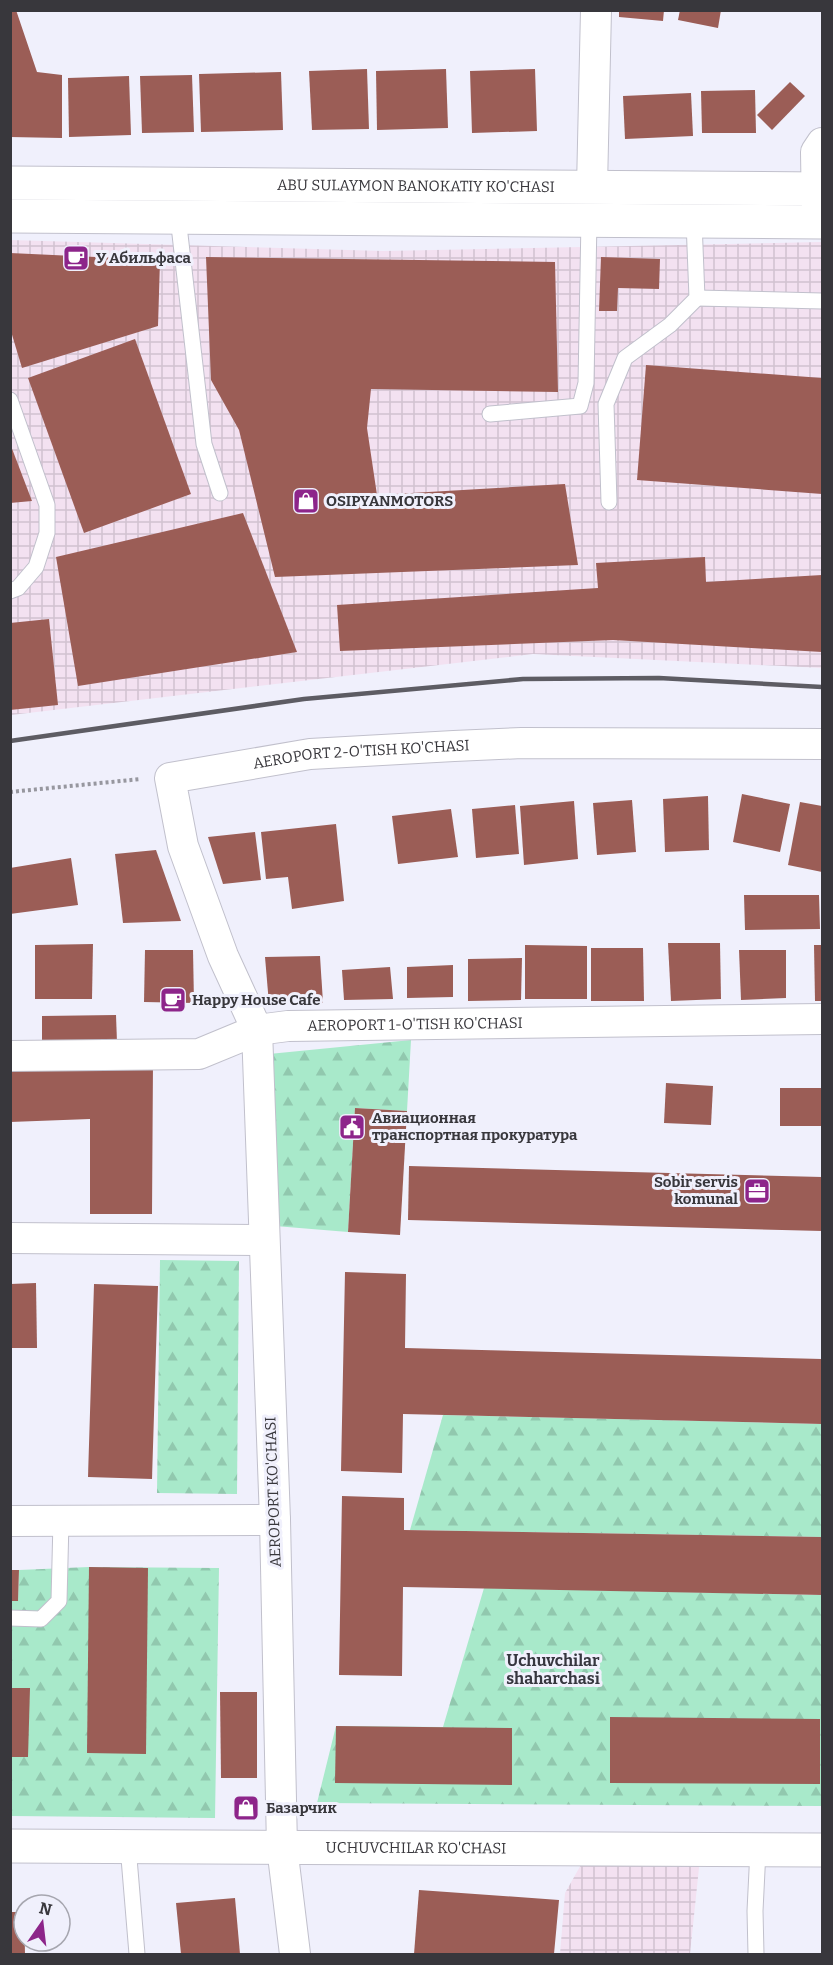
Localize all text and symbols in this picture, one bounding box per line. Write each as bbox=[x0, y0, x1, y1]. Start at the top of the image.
street label: ABU SULAYMON BANOKATIY KO'CHASI bbox=[277, 176, 555, 196]
cafe icon: У Абильфаса bbox=[61, 243, 91, 273]
place label: У Абильфаса bbox=[96, 249, 191, 267]
shop icon: OSIPYANMOTORS bbox=[291, 486, 321, 516]
place label: OSIPYANMOTORS bbox=[326, 492, 453, 510]
street label: AEROPORT 2-O'TISH KO'CHASI bbox=[252, 736, 470, 773]
cafe icon: Happy House Cafe bbox=[158, 985, 188, 1015]
place label: Happy House Cafe bbox=[192, 991, 321, 1009]
street label: AEROPORT 1-O'TISH KO'CHASI bbox=[307, 1014, 523, 1035]
place label: Авиационная транспортная прокуратура bbox=[372, 1109, 578, 1144]
public building icon: Авиационная транспортная прокуратура bbox=[337, 1112, 367, 1142]
place label: Sobir servis komunal bbox=[654, 1173, 738, 1208]
office icon: Sobir servis komunal bbox=[742, 1176, 772, 1206]
street label: AEROPORT KO'CHASI bbox=[261, 1416, 285, 1568]
district label: Uchuvchilar shaharchasi bbox=[506, 1651, 600, 1688]
shop icon: Базарчик bbox=[231, 1793, 261, 1823]
place label: Базарчик bbox=[266, 1799, 337, 1817]
street label: UCHUVCHILAR KO'CHASI bbox=[326, 1839, 506, 1857]
north arrow bbox=[12, 1893, 72, 1953]
text: N bbox=[37, 1898, 54, 1920]

